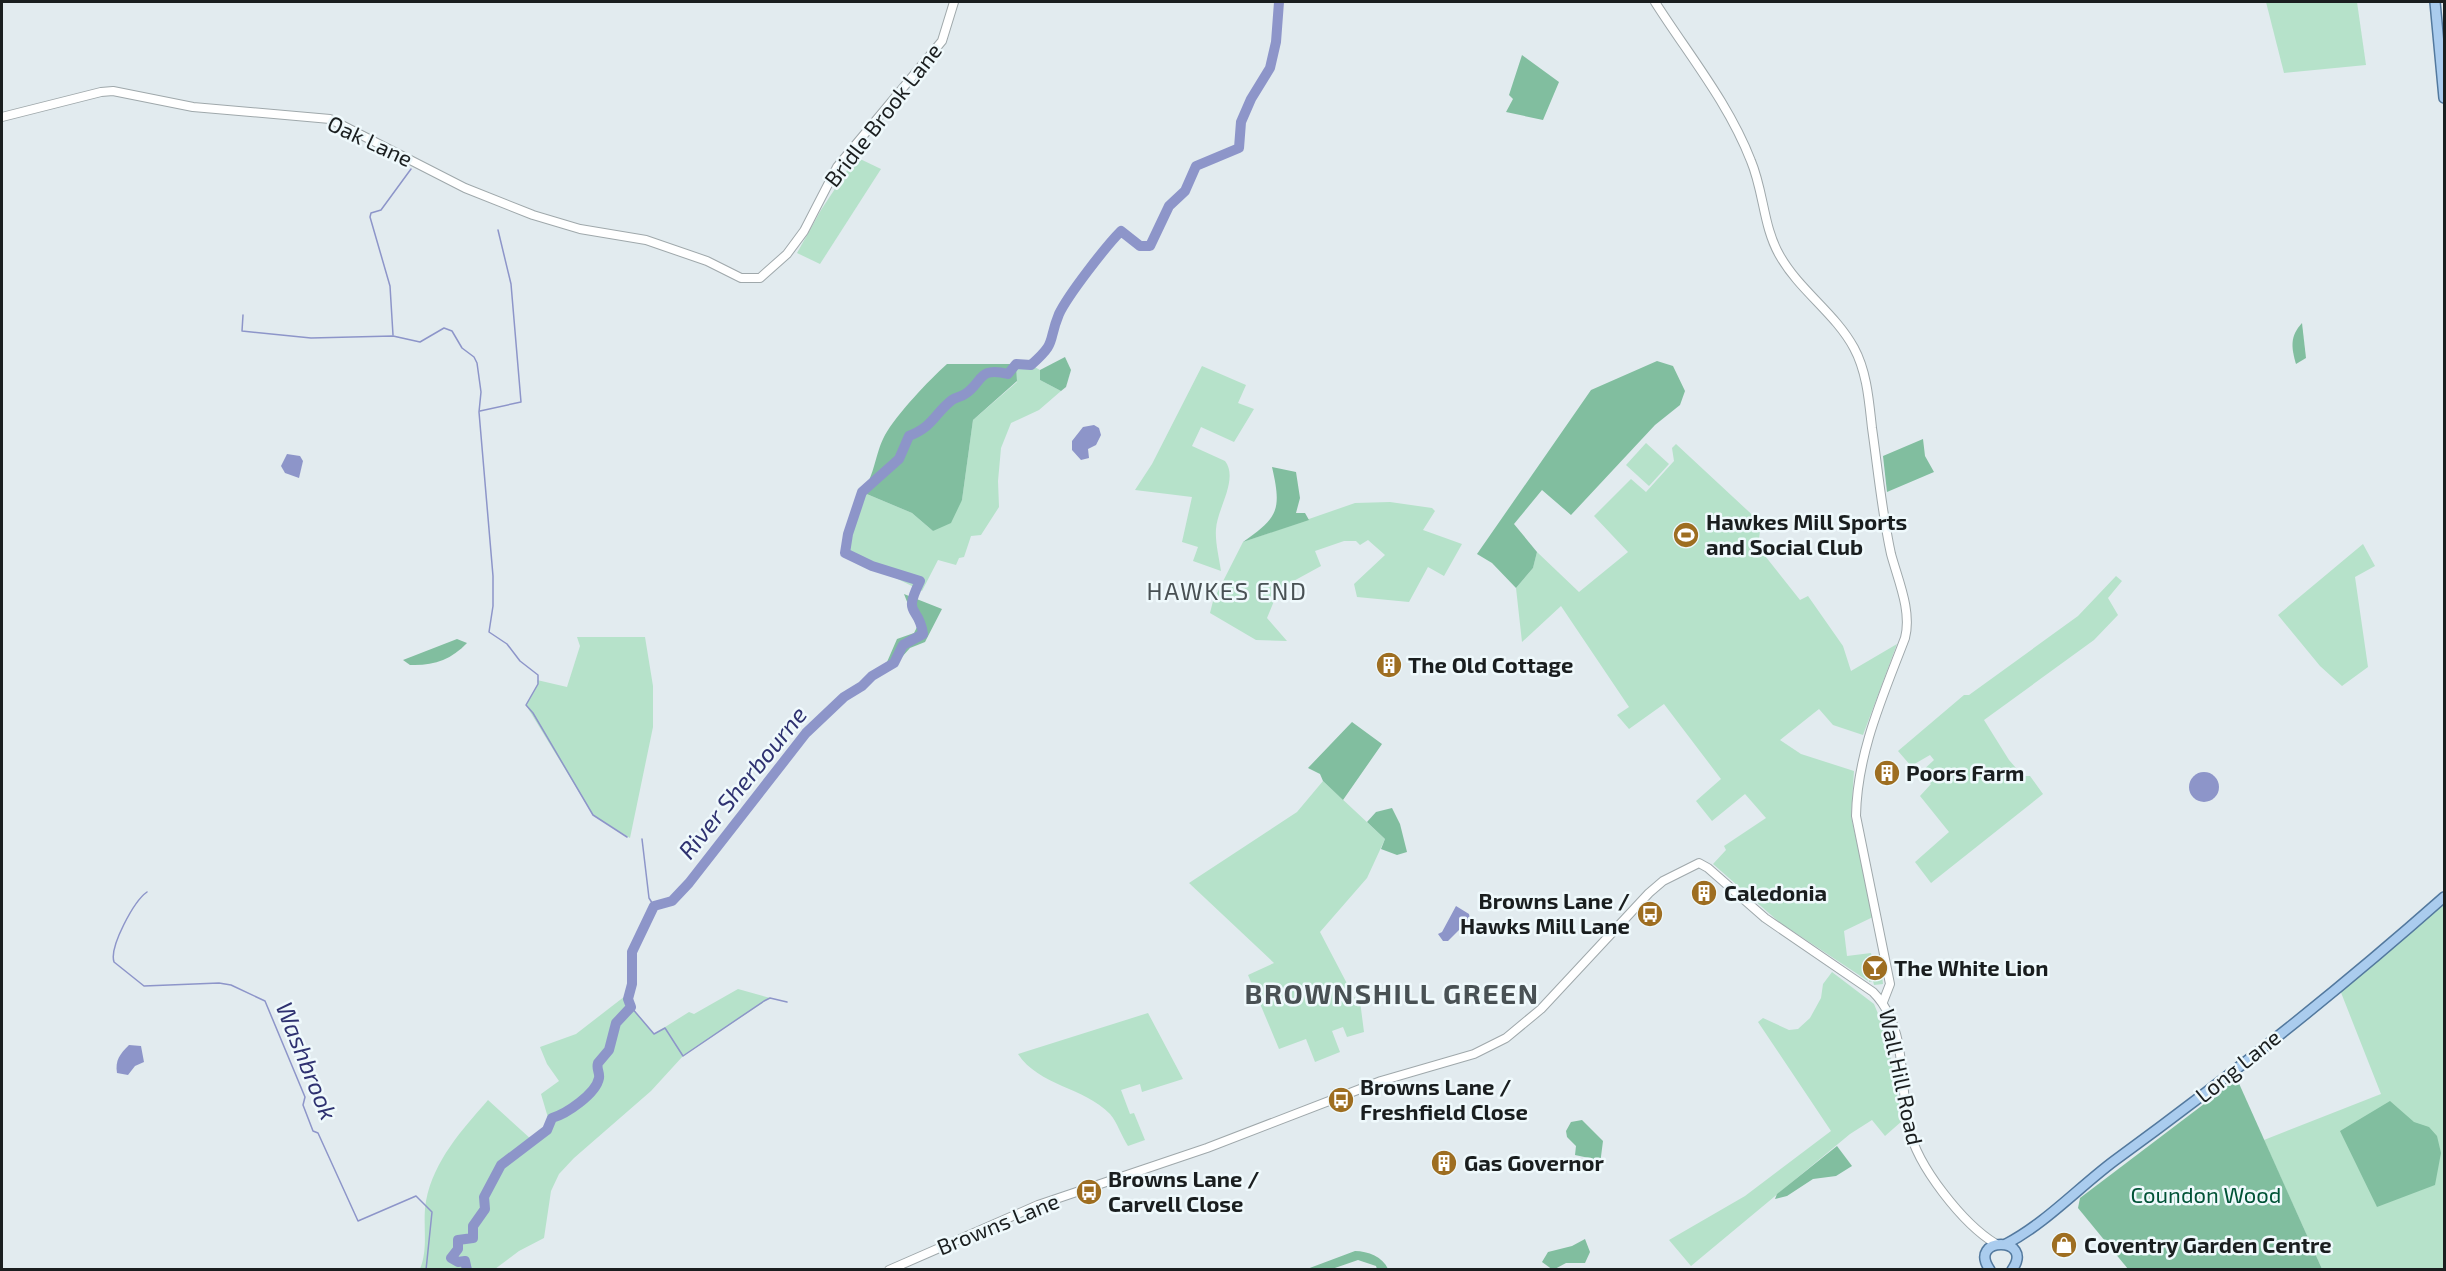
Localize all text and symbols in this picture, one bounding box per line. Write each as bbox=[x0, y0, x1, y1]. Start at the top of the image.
street label: Bridle Brook Lane bbox=[818, 37, 946, 191]
street label: Oak Lane bbox=[324, 109, 417, 171]
place label: Hawkes Mill Sports and Social Club bbox=[1706, 508, 1907, 559]
sports icon: Hawkes Mill Sports and Social Club bbox=[1671, 520, 1701, 550]
district label: HAWKES END bbox=[1147, 576, 1307, 605]
building icon: The Old Cottage bbox=[1374, 650, 1404, 680]
place label: The Old Cottage bbox=[1408, 651, 1573, 677]
water label: River Sherbourne bbox=[671, 700, 812, 864]
building icon: Poors Farm bbox=[1872, 758, 1902, 788]
place label: Poors Farm bbox=[1906, 759, 2024, 785]
building icon: Caledonia bbox=[1689, 878, 1719, 908]
place label: Caledonia bbox=[1724, 879, 1827, 905]
place label: Browns Lane / Hawks Mill Lane bbox=[1460, 887, 1630, 938]
bus stop icon: Browns Lane / Hawks Mill Lane bbox=[1635, 899, 1665, 929]
bar icon: The White Lion bbox=[1860, 953, 1890, 983]
place label: The White Lion bbox=[1894, 954, 2049, 980]
district label: BROWNSHILL GREEN bbox=[1245, 976, 1539, 1010]
water label: Washbrook bbox=[271, 997, 344, 1124]
street label: Wall Hill Road bbox=[1875, 1006, 1929, 1147]
street label: Long Lane bbox=[2190, 1023, 2285, 1107]
place label: Browns Lane / Freshfield Close bbox=[1360, 1073, 1528, 1124]
bus stop icon: Browns Lane / Freshfield Close bbox=[1326, 1085, 1356, 1115]
building icon: Gas Governor bbox=[1429, 1148, 1459, 1178]
place label: Gas Governor bbox=[1464, 1149, 1605, 1175]
place label: Browns Lane / Carvell Close bbox=[1108, 1165, 1259, 1216]
bus stop icon: Browns Lane / Carvell Close bbox=[1074, 1177, 1104, 1207]
park label: Coundon Wood bbox=[2131, 1181, 2281, 1207]
street label: Browns Lane bbox=[933, 1187, 1063, 1259]
shop icon: Coventry Garden Centre bbox=[2049, 1230, 2079, 1260]
place label: Coventry Garden Centre bbox=[2084, 1231, 2332, 1258]

